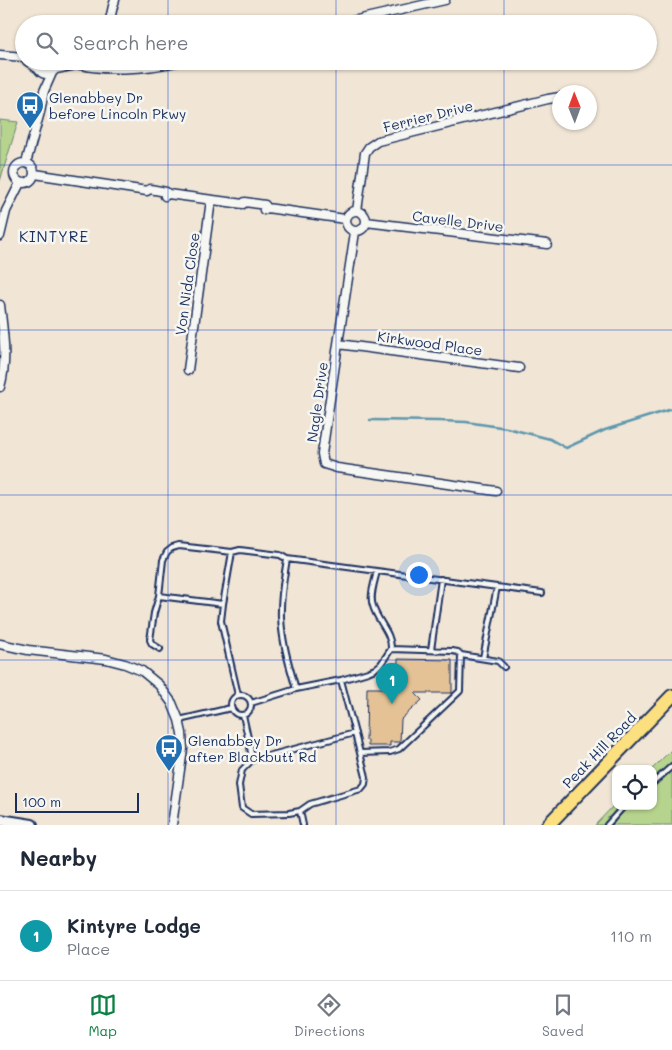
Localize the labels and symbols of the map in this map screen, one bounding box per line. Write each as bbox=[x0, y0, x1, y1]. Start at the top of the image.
north arrow bbox=[552, 85, 597, 130]
place label: Glenabbey Dr before Lincoln Pkwy bbox=[49, 88, 186, 123]
bus stop icon: Glenabbey Dr before Lincoln Pkwy bbox=[15, 90, 45, 129]
street label: Ferrier Drive bbox=[381, 96, 475, 136]
street label: Cavelle Drive bbox=[411, 206, 505, 236]
district label: KINTYRE bbox=[19, 226, 89, 246]
street label: Von Nida Close bbox=[170, 231, 204, 337]
street label: Kirkwood Place bbox=[376, 326, 484, 360]
street label: Nagle Drive bbox=[302, 361, 332, 443]
your location bbox=[406, 562, 432, 588]
pin: 1 bbox=[376, 663, 408, 704]
street label: Peak Hill Road bbox=[558, 708, 640, 792]
place label: Glenabbey Dr after Blackbutt Rd bbox=[188, 731, 316, 766]
bus stop icon: Glenabbey Dr after Blackbutt Rd bbox=[154, 733, 184, 772]
scale bar bbox=[15, 790, 139, 813]

